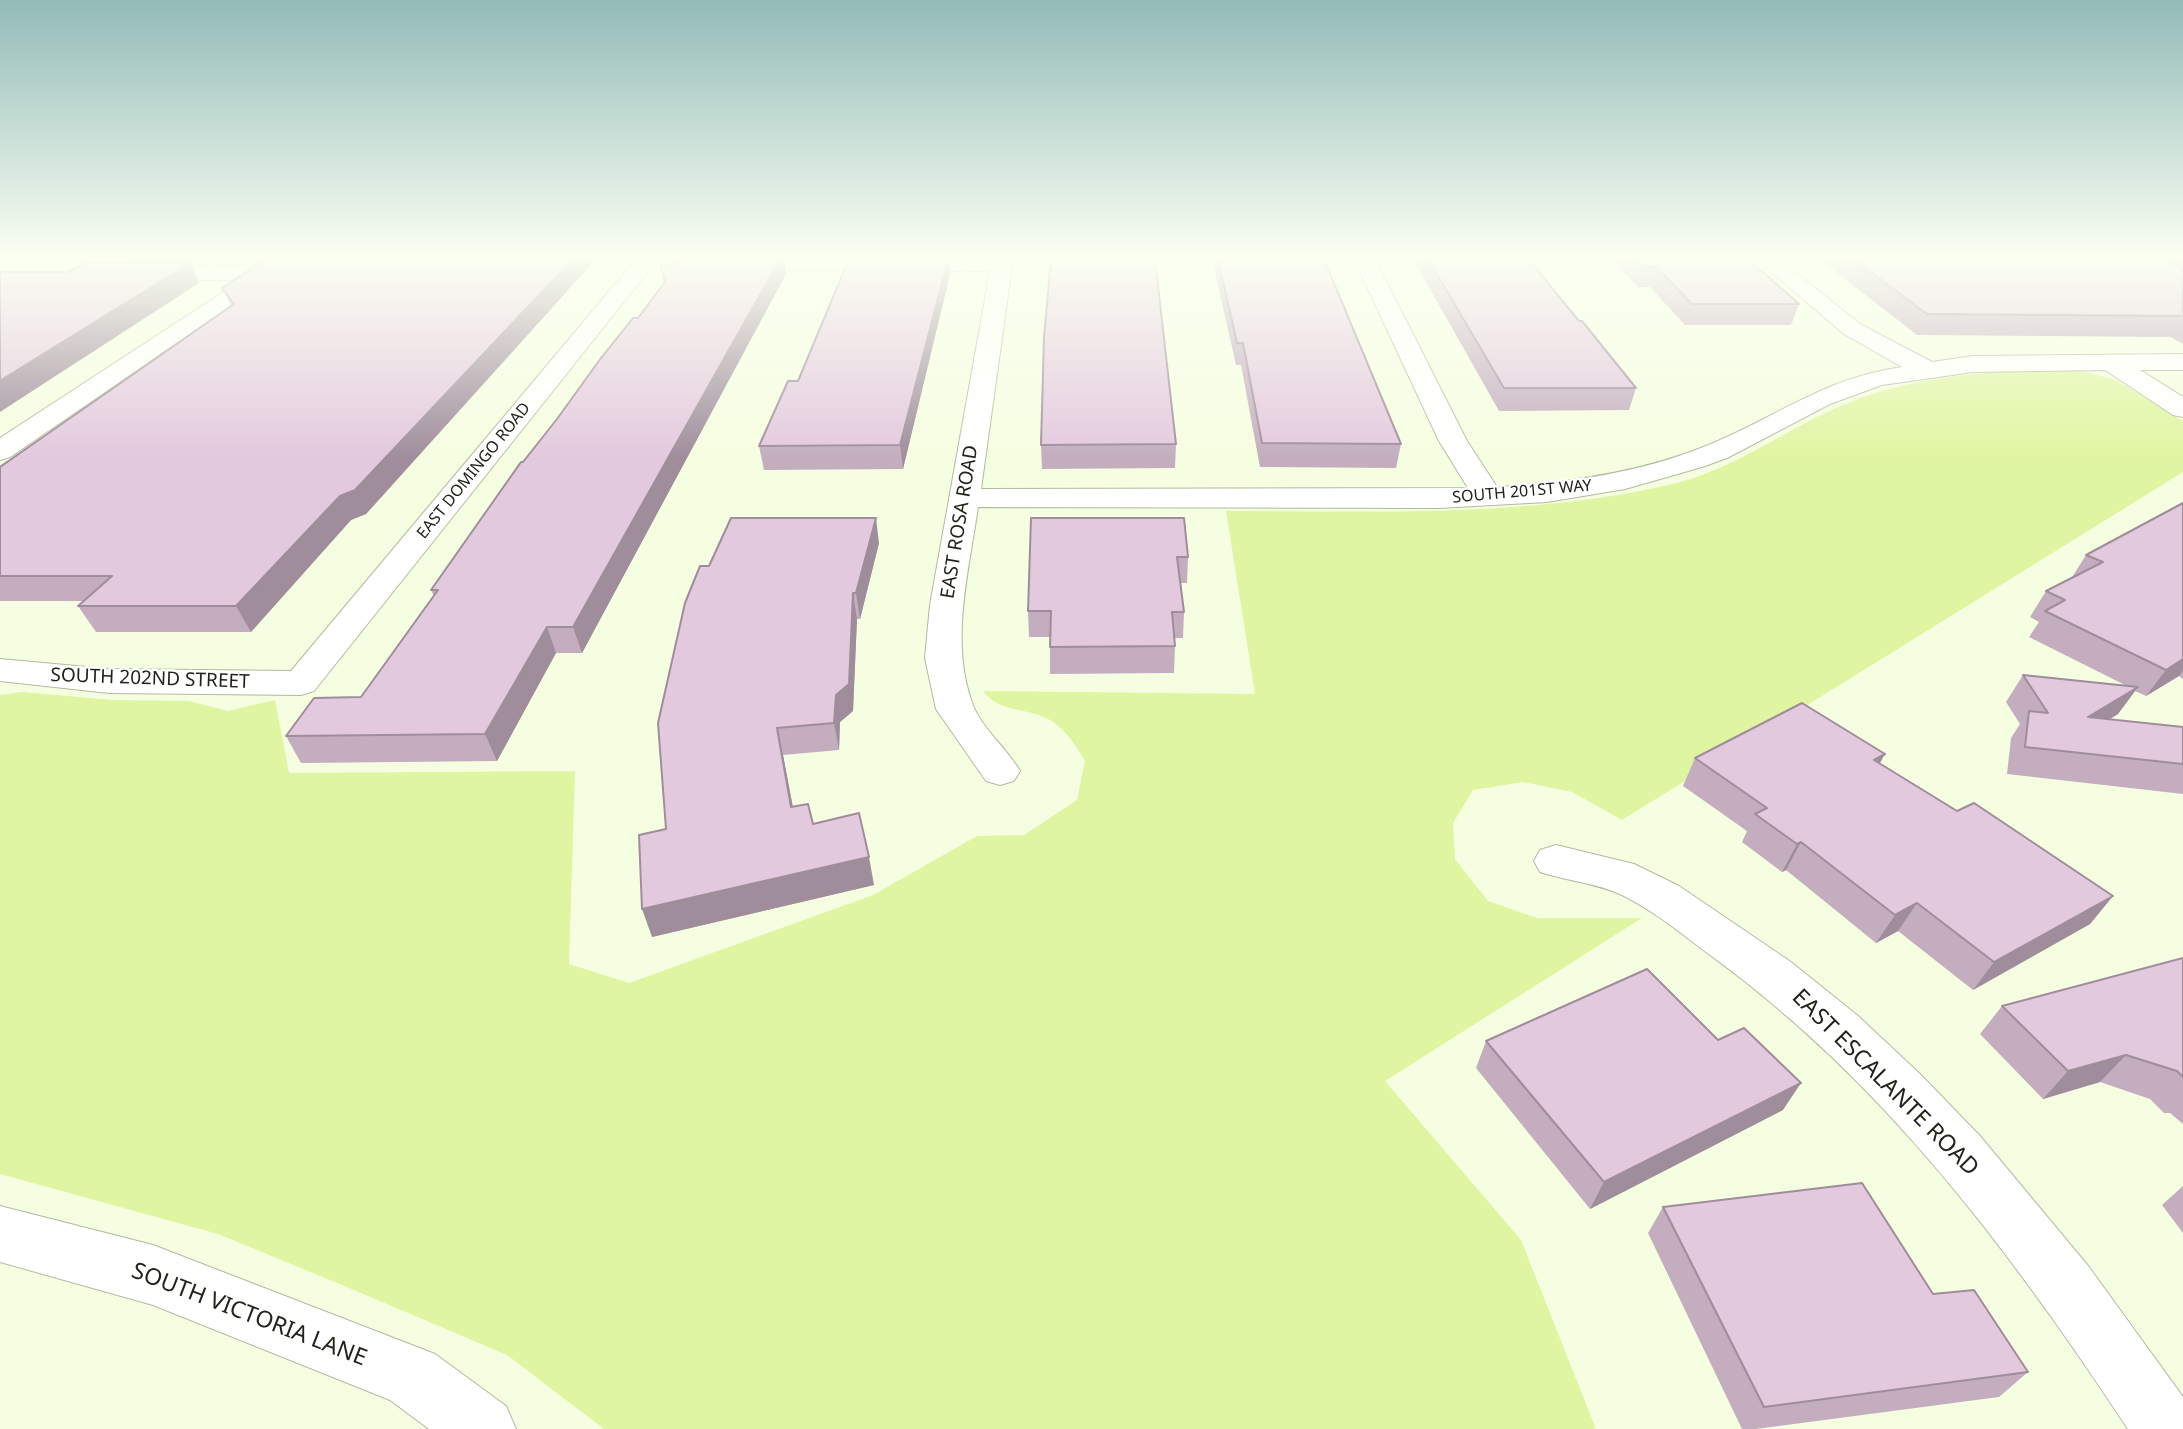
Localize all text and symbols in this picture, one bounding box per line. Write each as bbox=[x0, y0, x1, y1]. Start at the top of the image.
street label: EAST DOMINGO ROAD bbox=[413, 399, 535, 543]
street label: EAST ROSA ROAD bbox=[937, 444, 983, 600]
street label: SOUTH 201ST WAY bbox=[1452, 476, 1592, 508]
street label: SOUTH 202ND STREET bbox=[50, 664, 250, 694]
street label: EAST ESCALANTE ROAD bbox=[1786, 984, 1984, 1182]
street label: SOUTH VICTORIA LANE bbox=[128, 1257, 370, 1373]

